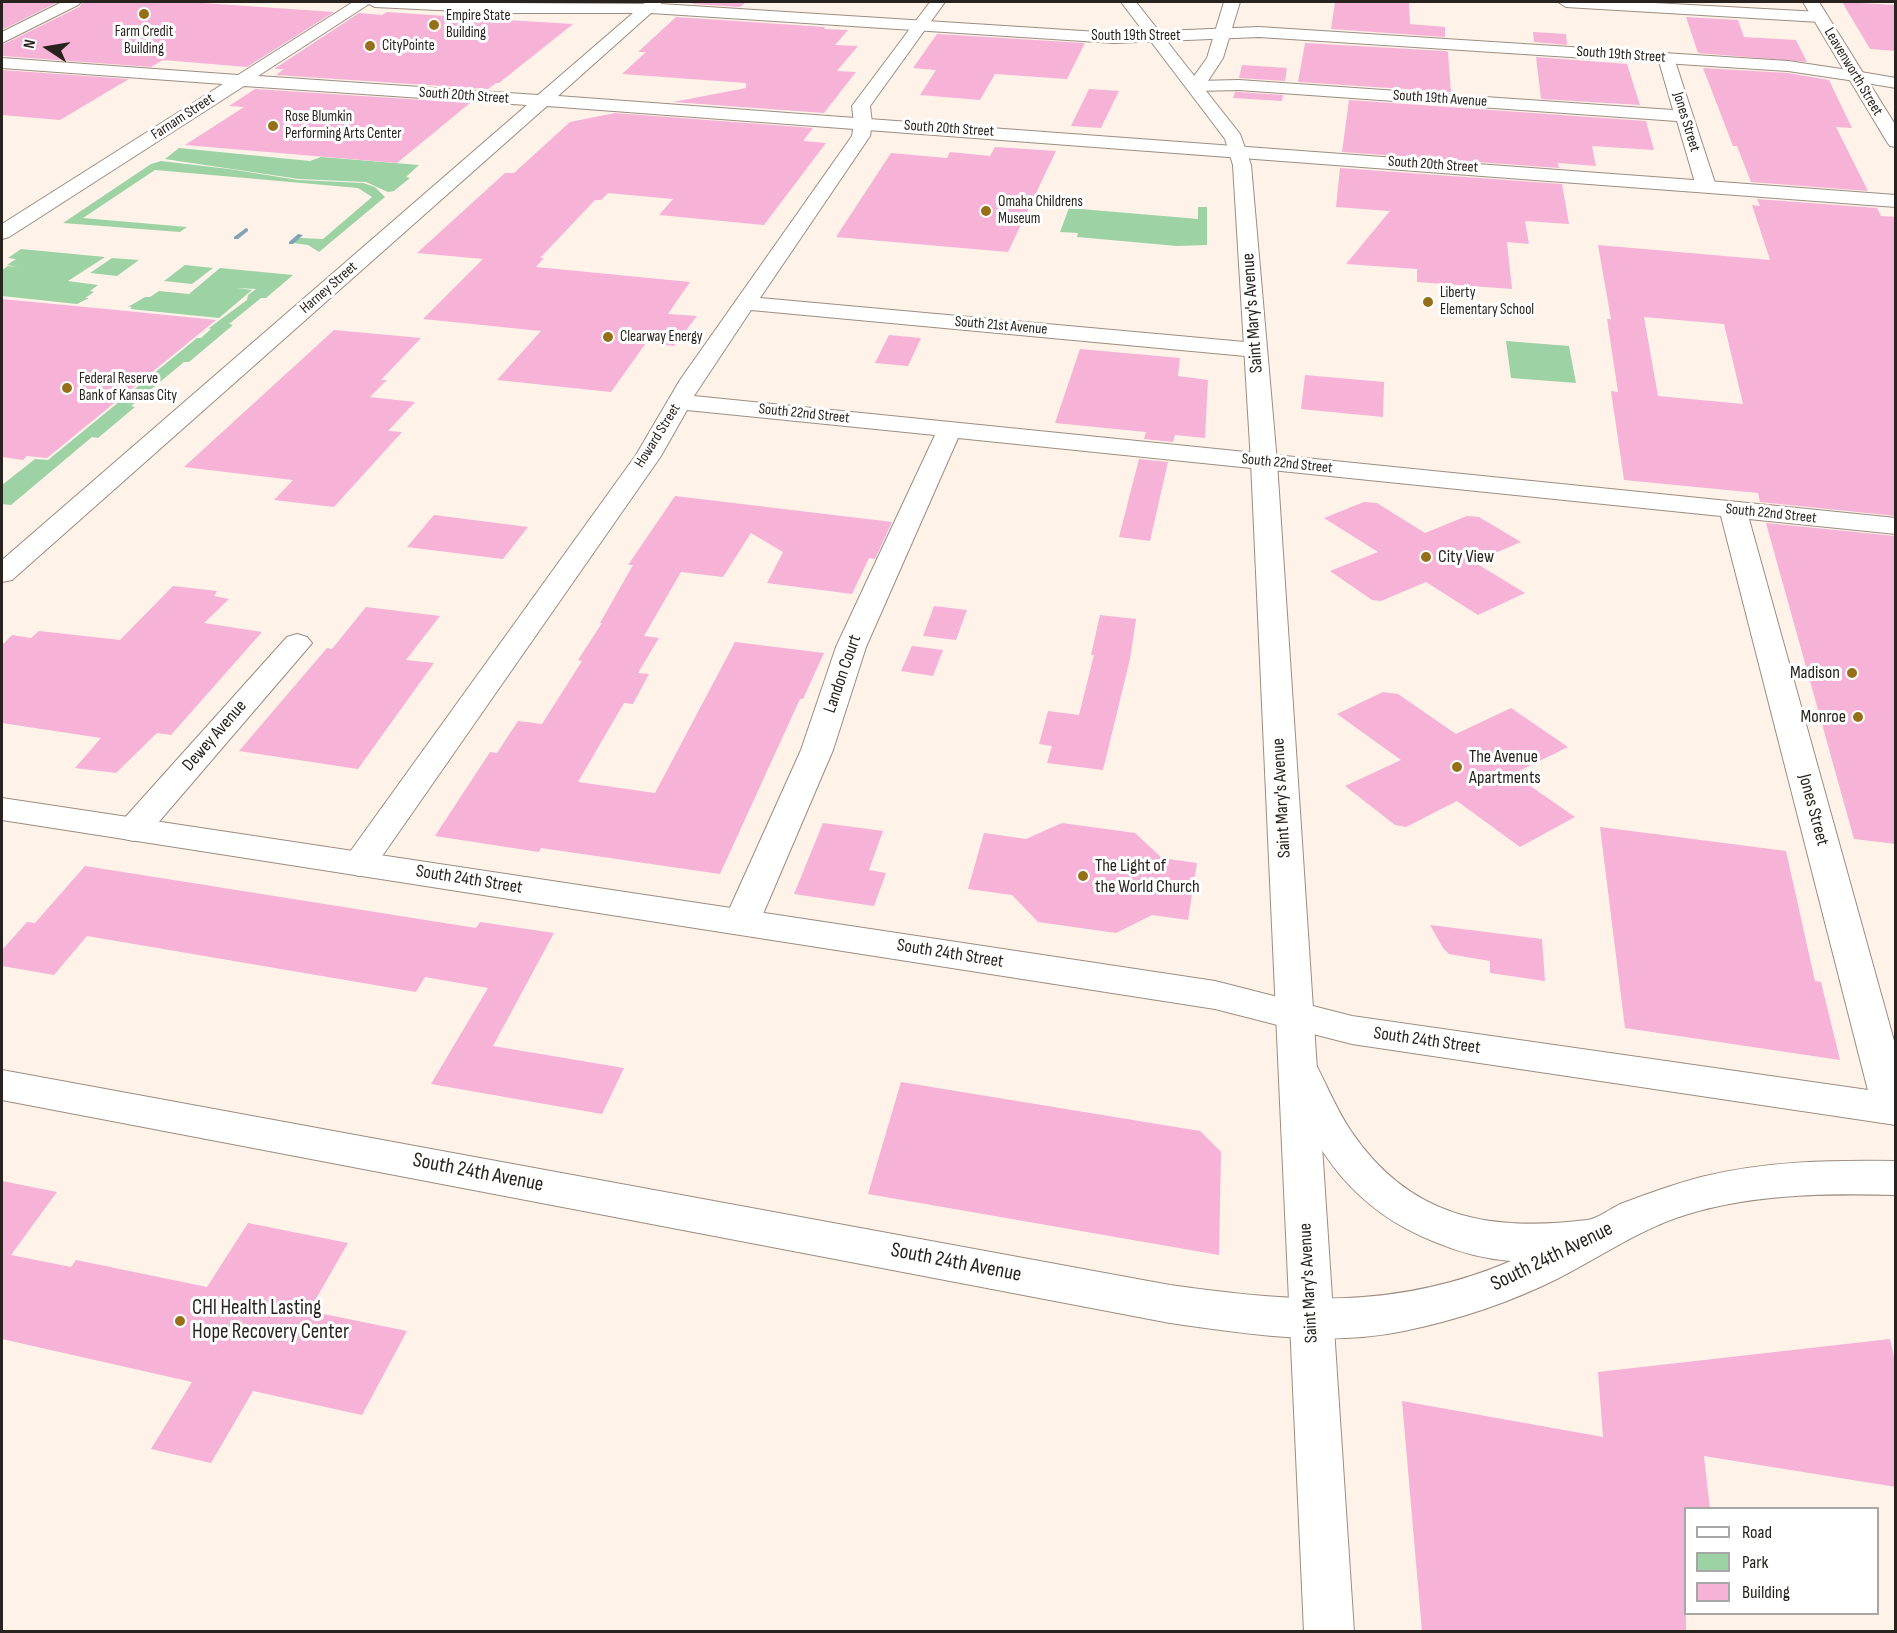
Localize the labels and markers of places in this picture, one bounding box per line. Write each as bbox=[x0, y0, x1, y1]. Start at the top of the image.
marker: Farm Credit Building bbox=[137, 7, 151, 21]
place label: Empire State Building bbox=[446, 7, 510, 42]
marker: Empire State Building bbox=[427, 18, 441, 32]
place label: Farm Credit Building bbox=[115, 23, 173, 58]
place label: CityPointe bbox=[382, 37, 435, 55]
marker: CityPointe bbox=[363, 39, 377, 53]
place label: Rose Blumkin Performing Arts Center bbox=[285, 108, 402, 143]
marker: Rose Blumkin Performing Arts Center bbox=[266, 119, 280, 133]
place label: Omaha Childrens Museum bbox=[998, 193, 1083, 228]
marker: Omaha Childrens Museum bbox=[979, 204, 993, 218]
place label: Liberty Elementary School bbox=[1440, 284, 1534, 319]
marker: Liberty Elementary School bbox=[1421, 295, 1435, 309]
place label: Clearway Energy bbox=[620, 328, 703, 346]
marker: Clearway Energy bbox=[601, 330, 615, 344]
place label: Federal Reserve Bank of Kansas City bbox=[79, 370, 177, 405]
marker: Federal Reserve Bank of Kansas City bbox=[60, 381, 74, 395]
place label: City View bbox=[1438, 546, 1494, 568]
marker: City View bbox=[1419, 550, 1433, 564]
place label: Madison bbox=[1790, 662, 1840, 684]
marker: Madison bbox=[1845, 666, 1859, 680]
place label: Monroe bbox=[1801, 706, 1846, 728]
marker: Monroe bbox=[1851, 710, 1865, 724]
place label: The Avenue Apartments bbox=[1469, 746, 1541, 789]
marker: The Avenue Apartments bbox=[1450, 760, 1464, 774]
place label: The Light of the World Church bbox=[1095, 855, 1200, 898]
marker: The Light of the World Church bbox=[1076, 869, 1090, 883]
place label: CHI Health Lasting Hope Recovery Center bbox=[192, 1296, 349, 1346]
marker: CHI Health Lasting Hope Recovery Center bbox=[173, 1314, 187, 1328]

